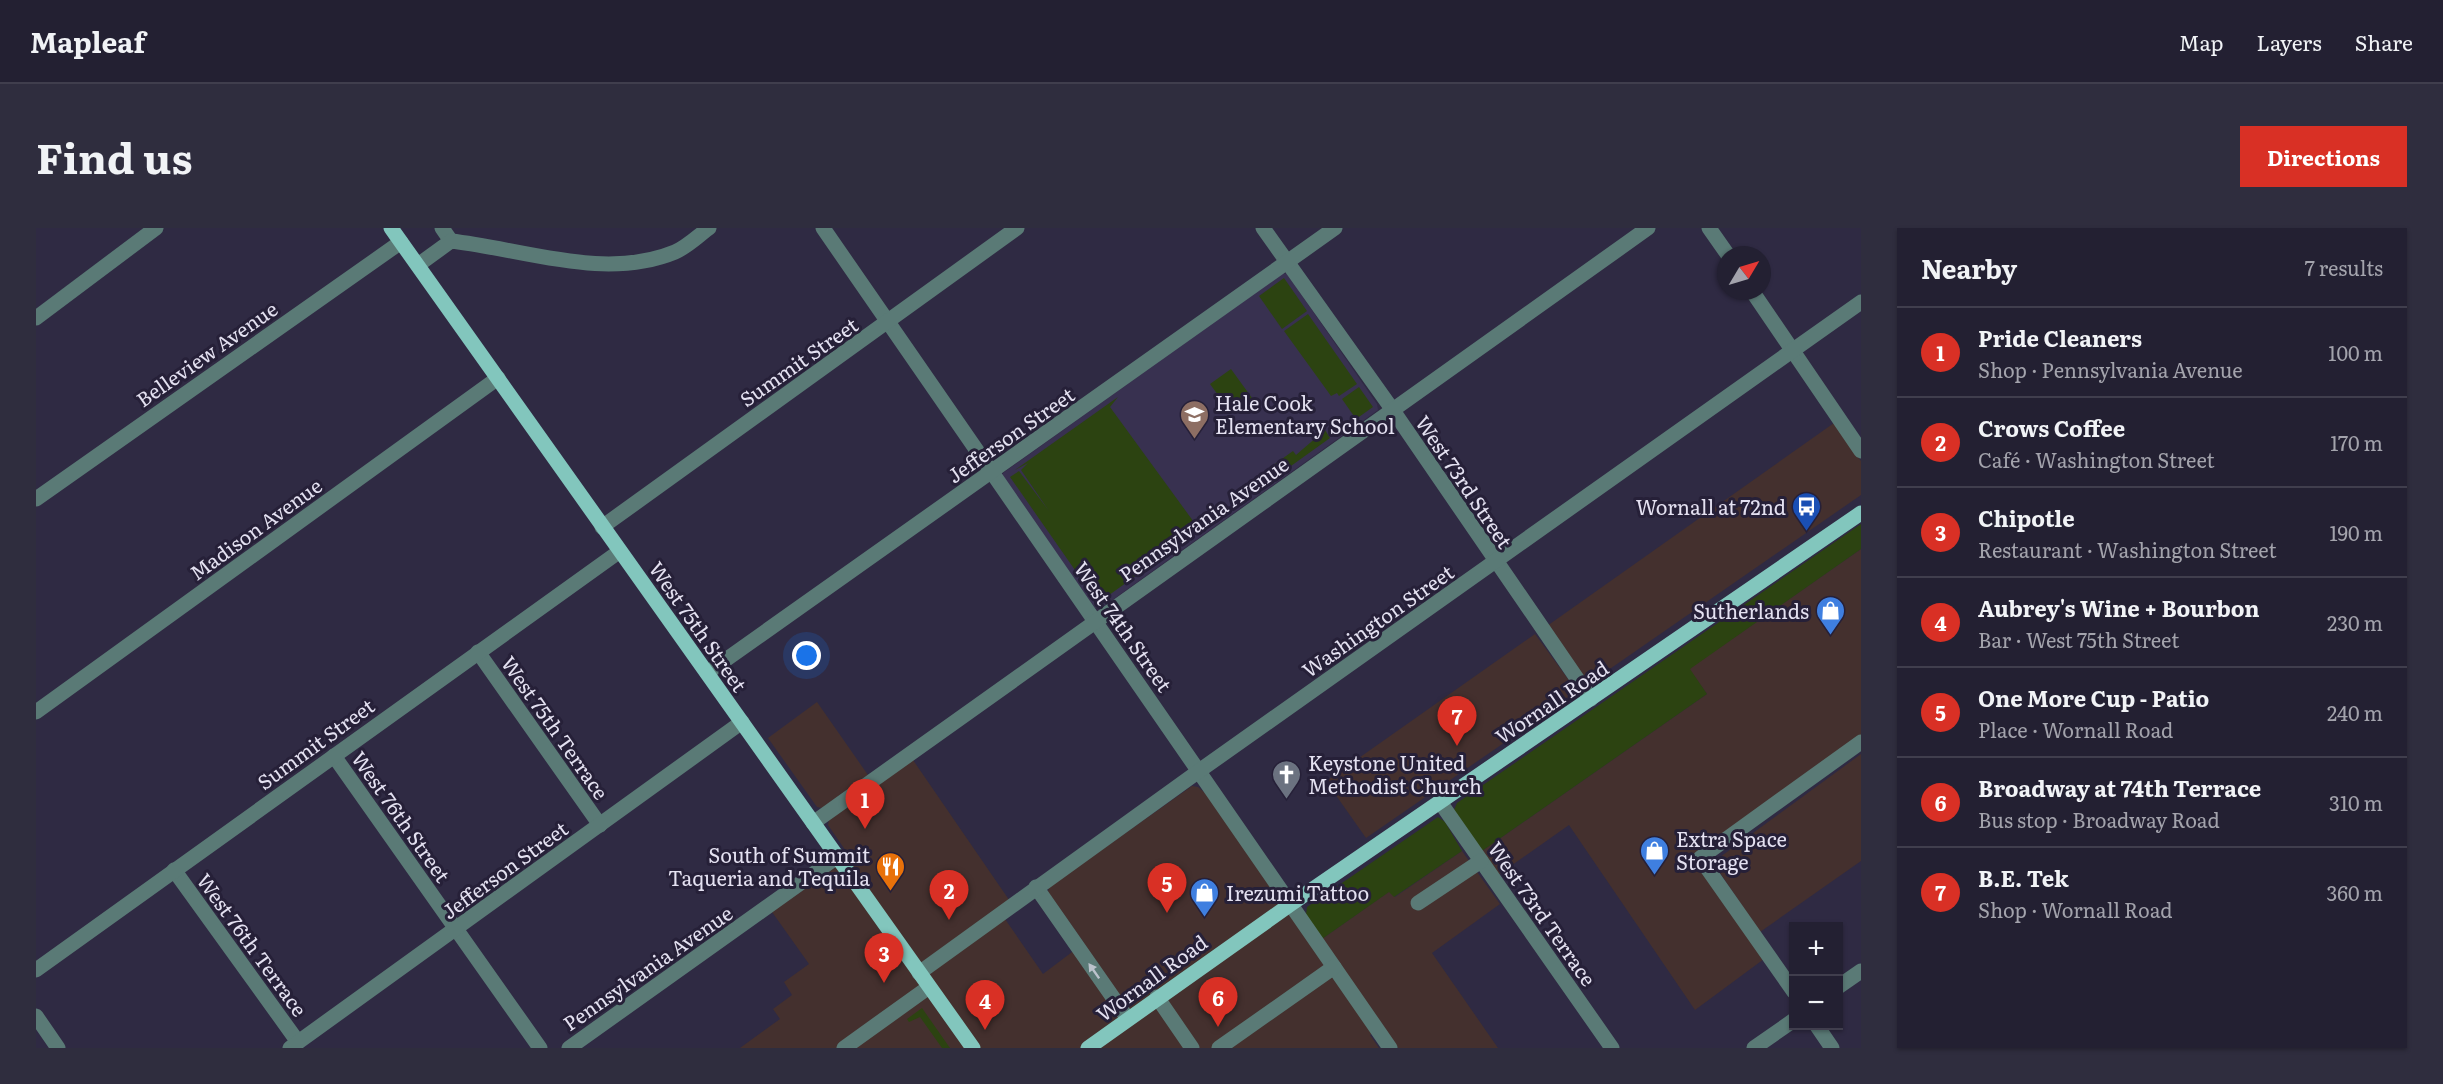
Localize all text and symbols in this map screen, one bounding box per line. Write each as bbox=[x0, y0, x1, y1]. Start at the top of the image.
text: Mapleaf bbox=[30, 20, 145, 62]
text: Map bbox=[2179, 26, 2224, 57]
text: Layers bbox=[2257, 26, 2322, 57]
text: Share bbox=[2355, 26, 2413, 57]
text: Find us bbox=[36, 125, 193, 187]
button: Directions bbox=[2240, 126, 2407, 187]
north arrow bbox=[1717, 246, 1771, 300]
text: Nearby bbox=[1921, 248, 2017, 287]
text: 7 results bbox=[2305, 252, 2383, 282]
street label: Belleview Avenue bbox=[129, 293, 283, 413]
street label: Summit Street bbox=[733, 309, 863, 413]
text: Pride Cleaners bbox=[1978, 321, 2142, 354]
text: 1 bbox=[1936, 337, 1945, 367]
text: 100 m bbox=[2328, 337, 2383, 367]
text: Shop · Pennsylvania Avenue bbox=[1978, 354, 2243, 384]
street label: Jefferson Street bbox=[940, 379, 1080, 489]
place label: Hale Cook Elementary School bbox=[1215, 387, 1395, 440]
school or university icon: Hale Cook Elementary School bbox=[1178, 398, 1210, 440]
street label: West 73rd Street bbox=[1409, 409, 1521, 553]
text: Crows Coffee bbox=[1978, 411, 2125, 444]
text: 2 bbox=[1935, 427, 1946, 457]
text: 170 m bbox=[2330, 427, 2383, 457]
text: Café · Washington Street bbox=[1978, 444, 2215, 474]
street label: Pennsylvania Avenue bbox=[1112, 448, 1294, 588]
street label: Madison Avenue bbox=[183, 470, 327, 586]
bus stop icon: Wornall at 72nd bbox=[1791, 490, 1823, 532]
place label: Wornall at 72nd bbox=[1636, 491, 1786, 521]
text: Chipotle bbox=[1978, 501, 2075, 534]
text: 3 bbox=[1935, 517, 1946, 547]
text: 190 m bbox=[2329, 517, 2383, 547]
text: Restaurant · Washington Street bbox=[1978, 534, 2277, 564]
street label: West 75th Street bbox=[643, 555, 755, 697]
street label: West 74th Street bbox=[1068, 555, 1180, 697]
street label: Washington Street bbox=[1295, 556, 1459, 684]
text: Aubrey's Wine + Bourbon bbox=[1978, 591, 2260, 624]
shop icon: Sutherlands bbox=[1814, 594, 1846, 636]
place label: Sutherlands bbox=[1693, 595, 1809, 625]
text: 4 bbox=[1934, 607, 1947, 637]
text: 230 m bbox=[2327, 607, 2383, 637]
text: Bar · West 75th Street bbox=[1978, 624, 2179, 654]
your location bbox=[792, 641, 821, 670]
street label: West 75th Terrace bbox=[495, 649, 617, 805]
street label: Wornall Road bbox=[1488, 652, 1614, 750]
text: One More Cup - Patio bbox=[1978, 681, 2209, 714]
street label: Summit Street bbox=[250, 690, 380, 796]
pin: 7 bbox=[1438, 696, 1476, 746]
text: 5 bbox=[1935, 697, 1946, 727]
text: 240 m bbox=[2327, 697, 2383, 727]
text: Place · Wornall Road bbox=[1978, 714, 2173, 744]
street label: West 76th Street bbox=[345, 744, 459, 888]
place label: Keystone United Methodist Church bbox=[1308, 747, 1482, 800]
church icon: Keystone United Methodist Church bbox=[1271, 758, 1303, 800]
text: Broadway at 74th Terrace bbox=[1978, 771, 2261, 804]
pin: 1 bbox=[846, 780, 884, 829]
text: 6 bbox=[1935, 787, 1946, 817]
text: 310 m bbox=[2329, 787, 2383, 817]
text: Bus stop · Broadway Road bbox=[1978, 804, 2220, 834]
street label: Jefferson Street bbox=[435, 813, 573, 925]
place label: Extra Space Storage bbox=[1676, 823, 1787, 876]
street label: West 73rd Terrace bbox=[1482, 834, 1604, 992]
shop icon: Extra Space Storage bbox=[1639, 834, 1671, 876]
place label: South of Summit Taqueria and Tequila bbox=[668, 839, 870, 892]
restaurant icon: South of Summit Taqueria and Tequila bbox=[875, 850, 907, 892]
text: B.E. Tek bbox=[1978, 861, 2069, 894]
pin: 5 bbox=[1148, 864, 1186, 913]
street label: West 76th Terrace bbox=[191, 866, 315, 1022]
pin: 2 bbox=[930, 870, 968, 920]
shop icon: Irezumi Tattoo bbox=[1189, 876, 1221, 918]
place label: Irezumi Tattoo bbox=[1226, 877, 1369, 907]
text: 7 bbox=[1935, 877, 1946, 907]
text: 360 m bbox=[2326, 877, 2383, 907]
text: Shop · Wornall Road bbox=[1978, 894, 2173, 924]
street label: Pennsylvania Avenue bbox=[556, 897, 738, 1037]
map controls bbox=[1789, 922, 1843, 1030]
button: + bbox=[1789, 922, 1843, 976]
street label: Wornall Road bbox=[1089, 926, 1213, 1028]
pin: 3 bbox=[864, 934, 904, 983]
one-way arrow bbox=[1088, 964, 1100, 980]
button: − bbox=[1789, 976, 1843, 1030]
pin: 6 bbox=[1198, 978, 1238, 1027]
pin: 4 bbox=[966, 980, 1004, 1030]

